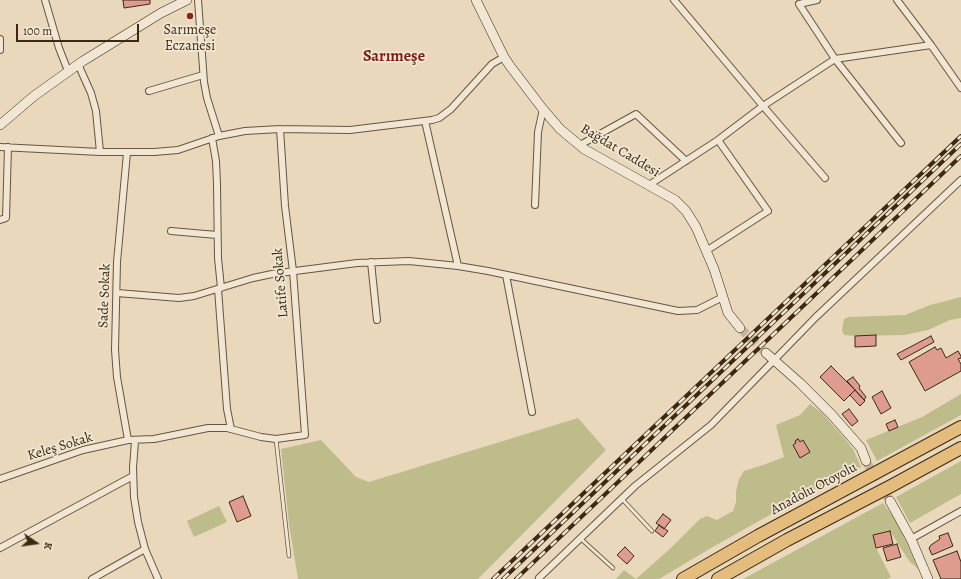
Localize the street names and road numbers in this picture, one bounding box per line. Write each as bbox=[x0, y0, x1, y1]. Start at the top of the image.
street label: Bağdat Caddesi bbox=[577, 121, 663, 181]
street label: Latife Sokak bbox=[270, 247, 292, 319]
street label: Sade Sokak bbox=[95, 263, 115, 329]
street label: Keleş Sokak bbox=[26, 429, 94, 465]
street label: Anadolu Otoyolu bbox=[768, 459, 860, 519]

